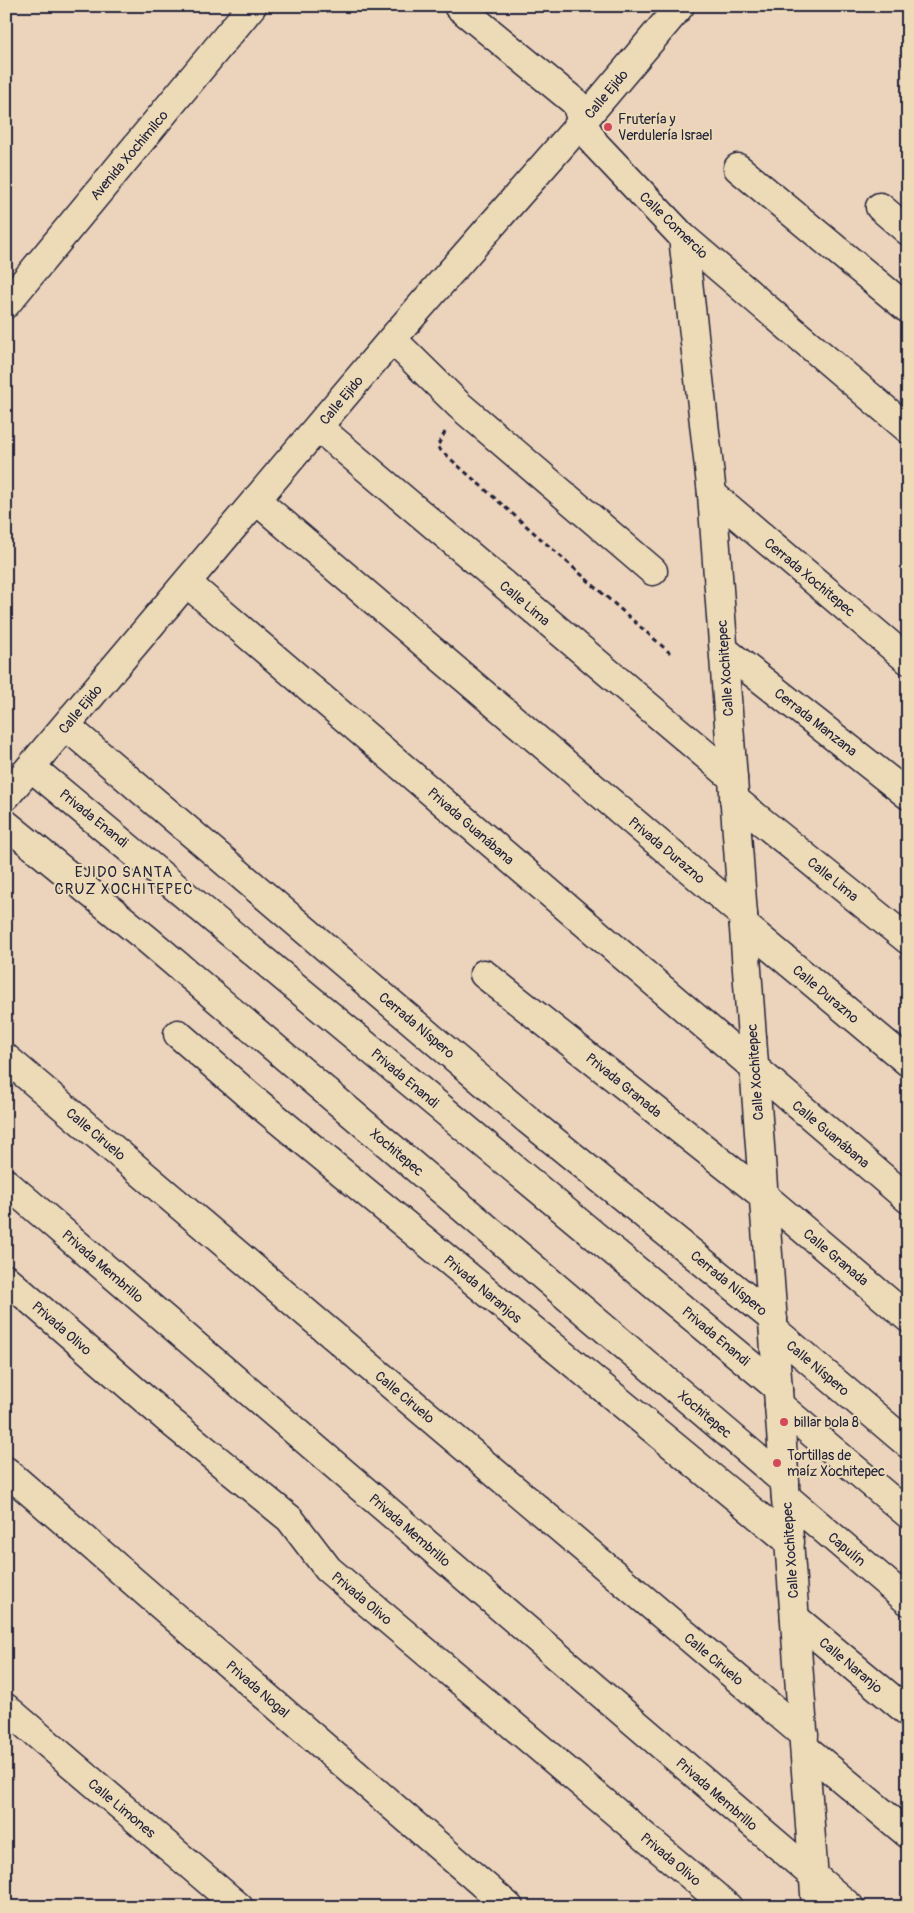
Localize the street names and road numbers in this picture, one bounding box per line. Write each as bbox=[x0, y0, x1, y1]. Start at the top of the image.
street label: Calle Ejido bbox=[581, 66, 632, 122]
street label: Avenida Xochimilco bbox=[87, 106, 172, 204]
street label: Calle Comercio bbox=[636, 188, 712, 263]
street label: Calle Ejido bbox=[316, 372, 367, 428]
street label: Cerrada Xochitepec bbox=[761, 534, 859, 620]
street label: Calle Lima bbox=[496, 577, 553, 629]
street label: Calle Xochitepec bbox=[714, 619, 737, 717]
street label: Calle Ejido bbox=[55, 681, 106, 737]
street label: Cerrada Manzana bbox=[771, 685, 860, 760]
street label: Privada Guanábana bbox=[424, 784, 517, 869]
street label: Privada Enandi bbox=[56, 786, 132, 851]
street label: Privada Durazno bbox=[625, 813, 709, 888]
street label: Calle Lima bbox=[804, 854, 862, 905]
street label: Calle Durazno bbox=[789, 962, 863, 1027]
street label: Cerrada Níspero bbox=[375, 989, 458, 1062]
street label: Calle Xochitepec bbox=[744, 1023, 767, 1121]
street label: Privada Enandi bbox=[367, 1045, 442, 1112]
street label: Privada Granada bbox=[582, 1050, 665, 1121]
street label: Calle Guanábana bbox=[788, 1097, 873, 1172]
street label: Calle Ciruelo bbox=[62, 1105, 129, 1165]
street label: Xochitepec bbox=[366, 1125, 427, 1180]
street label: Calle Granada bbox=[800, 1225, 872, 1290]
street label: Privada Membrillo bbox=[58, 1226, 147, 1307]
street label: Cerrada Níspero bbox=[687, 1247, 771, 1320]
street label: Privada Naranjos bbox=[440, 1252, 526, 1327]
street label: Privada Olivo bbox=[28, 1298, 95, 1359]
street label: Privada Enandi bbox=[678, 1303, 753, 1370]
street label: Calle Níspero bbox=[783, 1337, 853, 1400]
street label: Calle Ciruelo bbox=[371, 1368, 438, 1428]
street label: Xochitepec bbox=[674, 1387, 735, 1442]
street label: Privada Membrillo bbox=[365, 1490, 454, 1571]
street label: Calle Xochitepec bbox=[779, 1501, 802, 1599]
street label: Capulín bbox=[824, 1529, 869, 1570]
street label: Privada Olivo bbox=[328, 1568, 396, 1629]
street label: Calle Ciruelo bbox=[680, 1630, 747, 1690]
street label: Calle Naranjo bbox=[816, 1634, 886, 1697]
street label: Privada Nogal bbox=[222, 1657, 293, 1722]
street label: Privada Membrillo bbox=[672, 1754, 761, 1835]
street label: Calle Limones bbox=[85, 1775, 159, 1842]
street label: Privada Olivo bbox=[637, 1829, 705, 1890]

